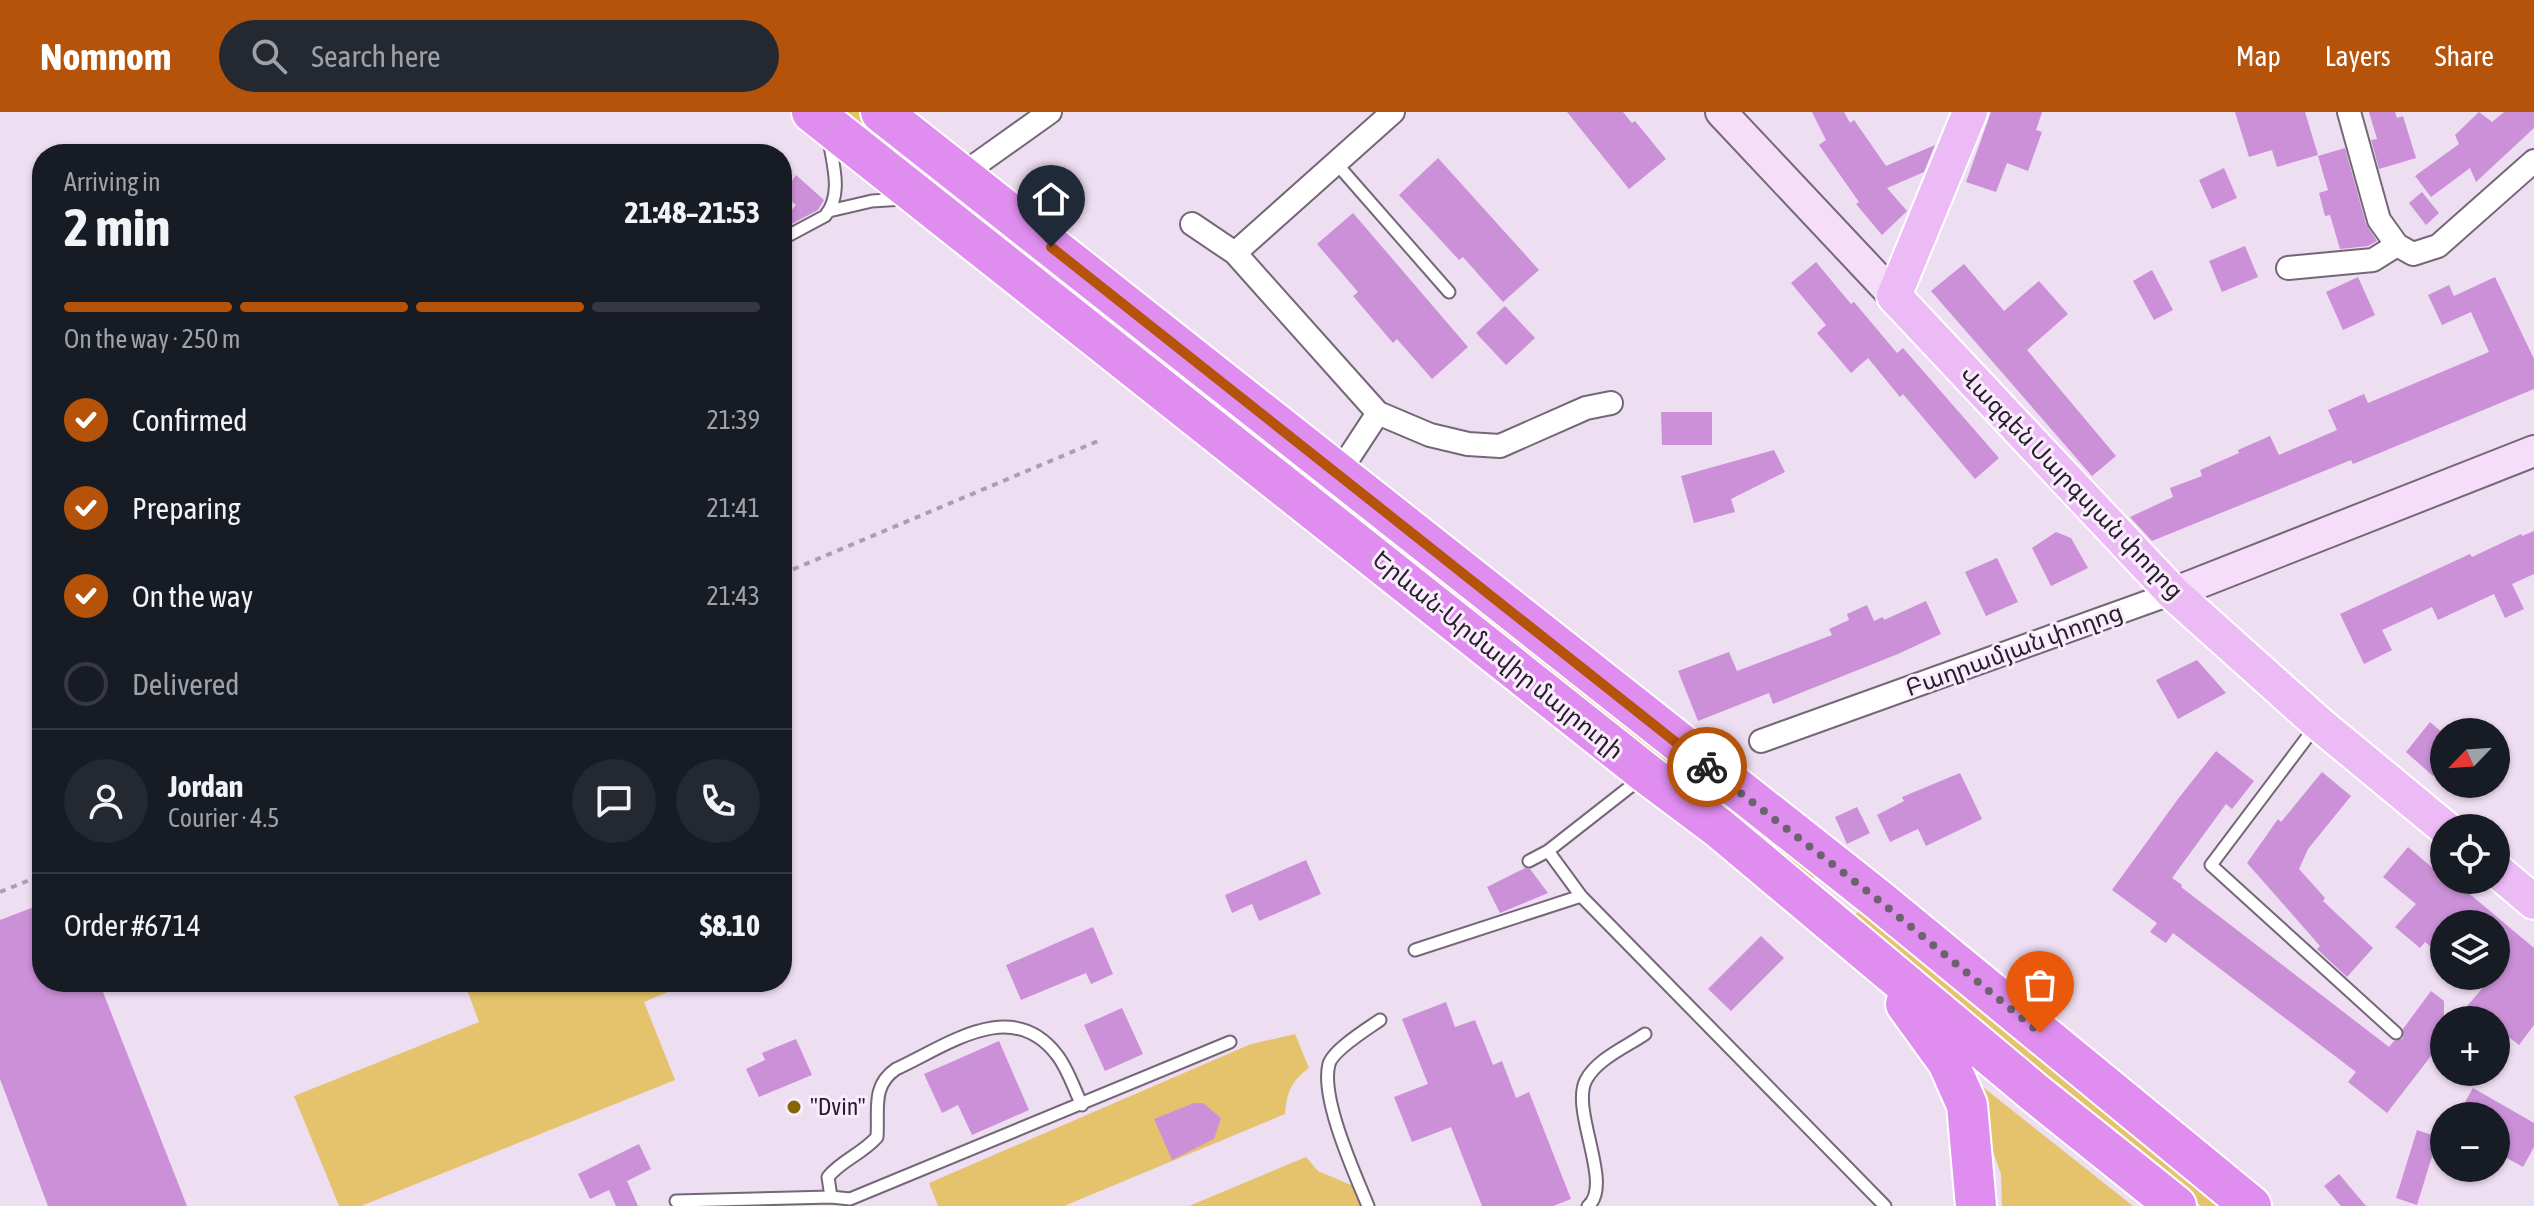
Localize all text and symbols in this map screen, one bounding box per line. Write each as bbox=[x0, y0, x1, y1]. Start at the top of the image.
search box bbox=[219, 20, 779, 92]
icon: search bbox=[247, 34, 291, 78]
text: Nomnom bbox=[40, 35, 171, 78]
text: Search here bbox=[311, 39, 441, 73]
text: Map bbox=[2236, 40, 2281, 72]
text: Layers bbox=[2325, 40, 2391, 72]
text: Share bbox=[2435, 40, 2494, 72]
pin bbox=[1017, 165, 1085, 247]
text: Arriving in bbox=[64, 167, 161, 197]
icon: home bbox=[1029, 177, 1073, 221]
text: 21:48–21:53 bbox=[625, 195, 760, 229]
text: 2 min bbox=[64, 197, 170, 257]
text: On the way · 250 m bbox=[64, 324, 241, 354]
street label: Վազգեն Սարգսյան փողոց bbox=[1953, 361, 2189, 605]
icon: check bbox=[64, 398, 108, 442]
text: Confirmed bbox=[132, 403, 247, 437]
text: 21:39 bbox=[706, 405, 760, 435]
icon: check bbox=[64, 486, 108, 530]
text: Preparing bbox=[132, 491, 241, 525]
text: 21:41 bbox=[706, 493, 760, 523]
street label: Երևան-Արմավիր մայրուղի bbox=[1367, 545, 1629, 765]
icon: check bbox=[64, 574, 108, 618]
text: On the way bbox=[132, 579, 253, 613]
text: 21:43 bbox=[706, 581, 760, 611]
street label: Բաղրամյան փողոց bbox=[1902, 598, 2126, 702]
text: Delivered bbox=[132, 667, 240, 701]
north arrow bbox=[2430, 718, 2510, 798]
map controls bbox=[2430, 718, 2510, 1182]
courier bbox=[1667, 727, 1747, 807]
icon: bike bbox=[1685, 745, 1729, 789]
button: person bbox=[64, 759, 148, 843]
button: chat bbox=[572, 759, 656, 843]
button: phone bbox=[676, 759, 760, 843]
text: Jordan bbox=[168, 769, 243, 803]
text: Courier · 4.5 bbox=[168, 803, 279, 833]
button: locate bbox=[2430, 814, 2510, 894]
text: Order #6714 bbox=[64, 908, 201, 942]
text: $8.10 bbox=[700, 908, 760, 942]
button: layers bbox=[2430, 910, 2510, 990]
pin bbox=[2006, 951, 2074, 1033]
icon: bag bbox=[2018, 963, 2062, 1007]
button: + bbox=[2430, 1006, 2510, 1086]
place label: "Dvin" bbox=[810, 1093, 866, 1120]
marker: "Dvin" bbox=[785, 1098, 803, 1116]
button: − bbox=[2430, 1102, 2510, 1182]

